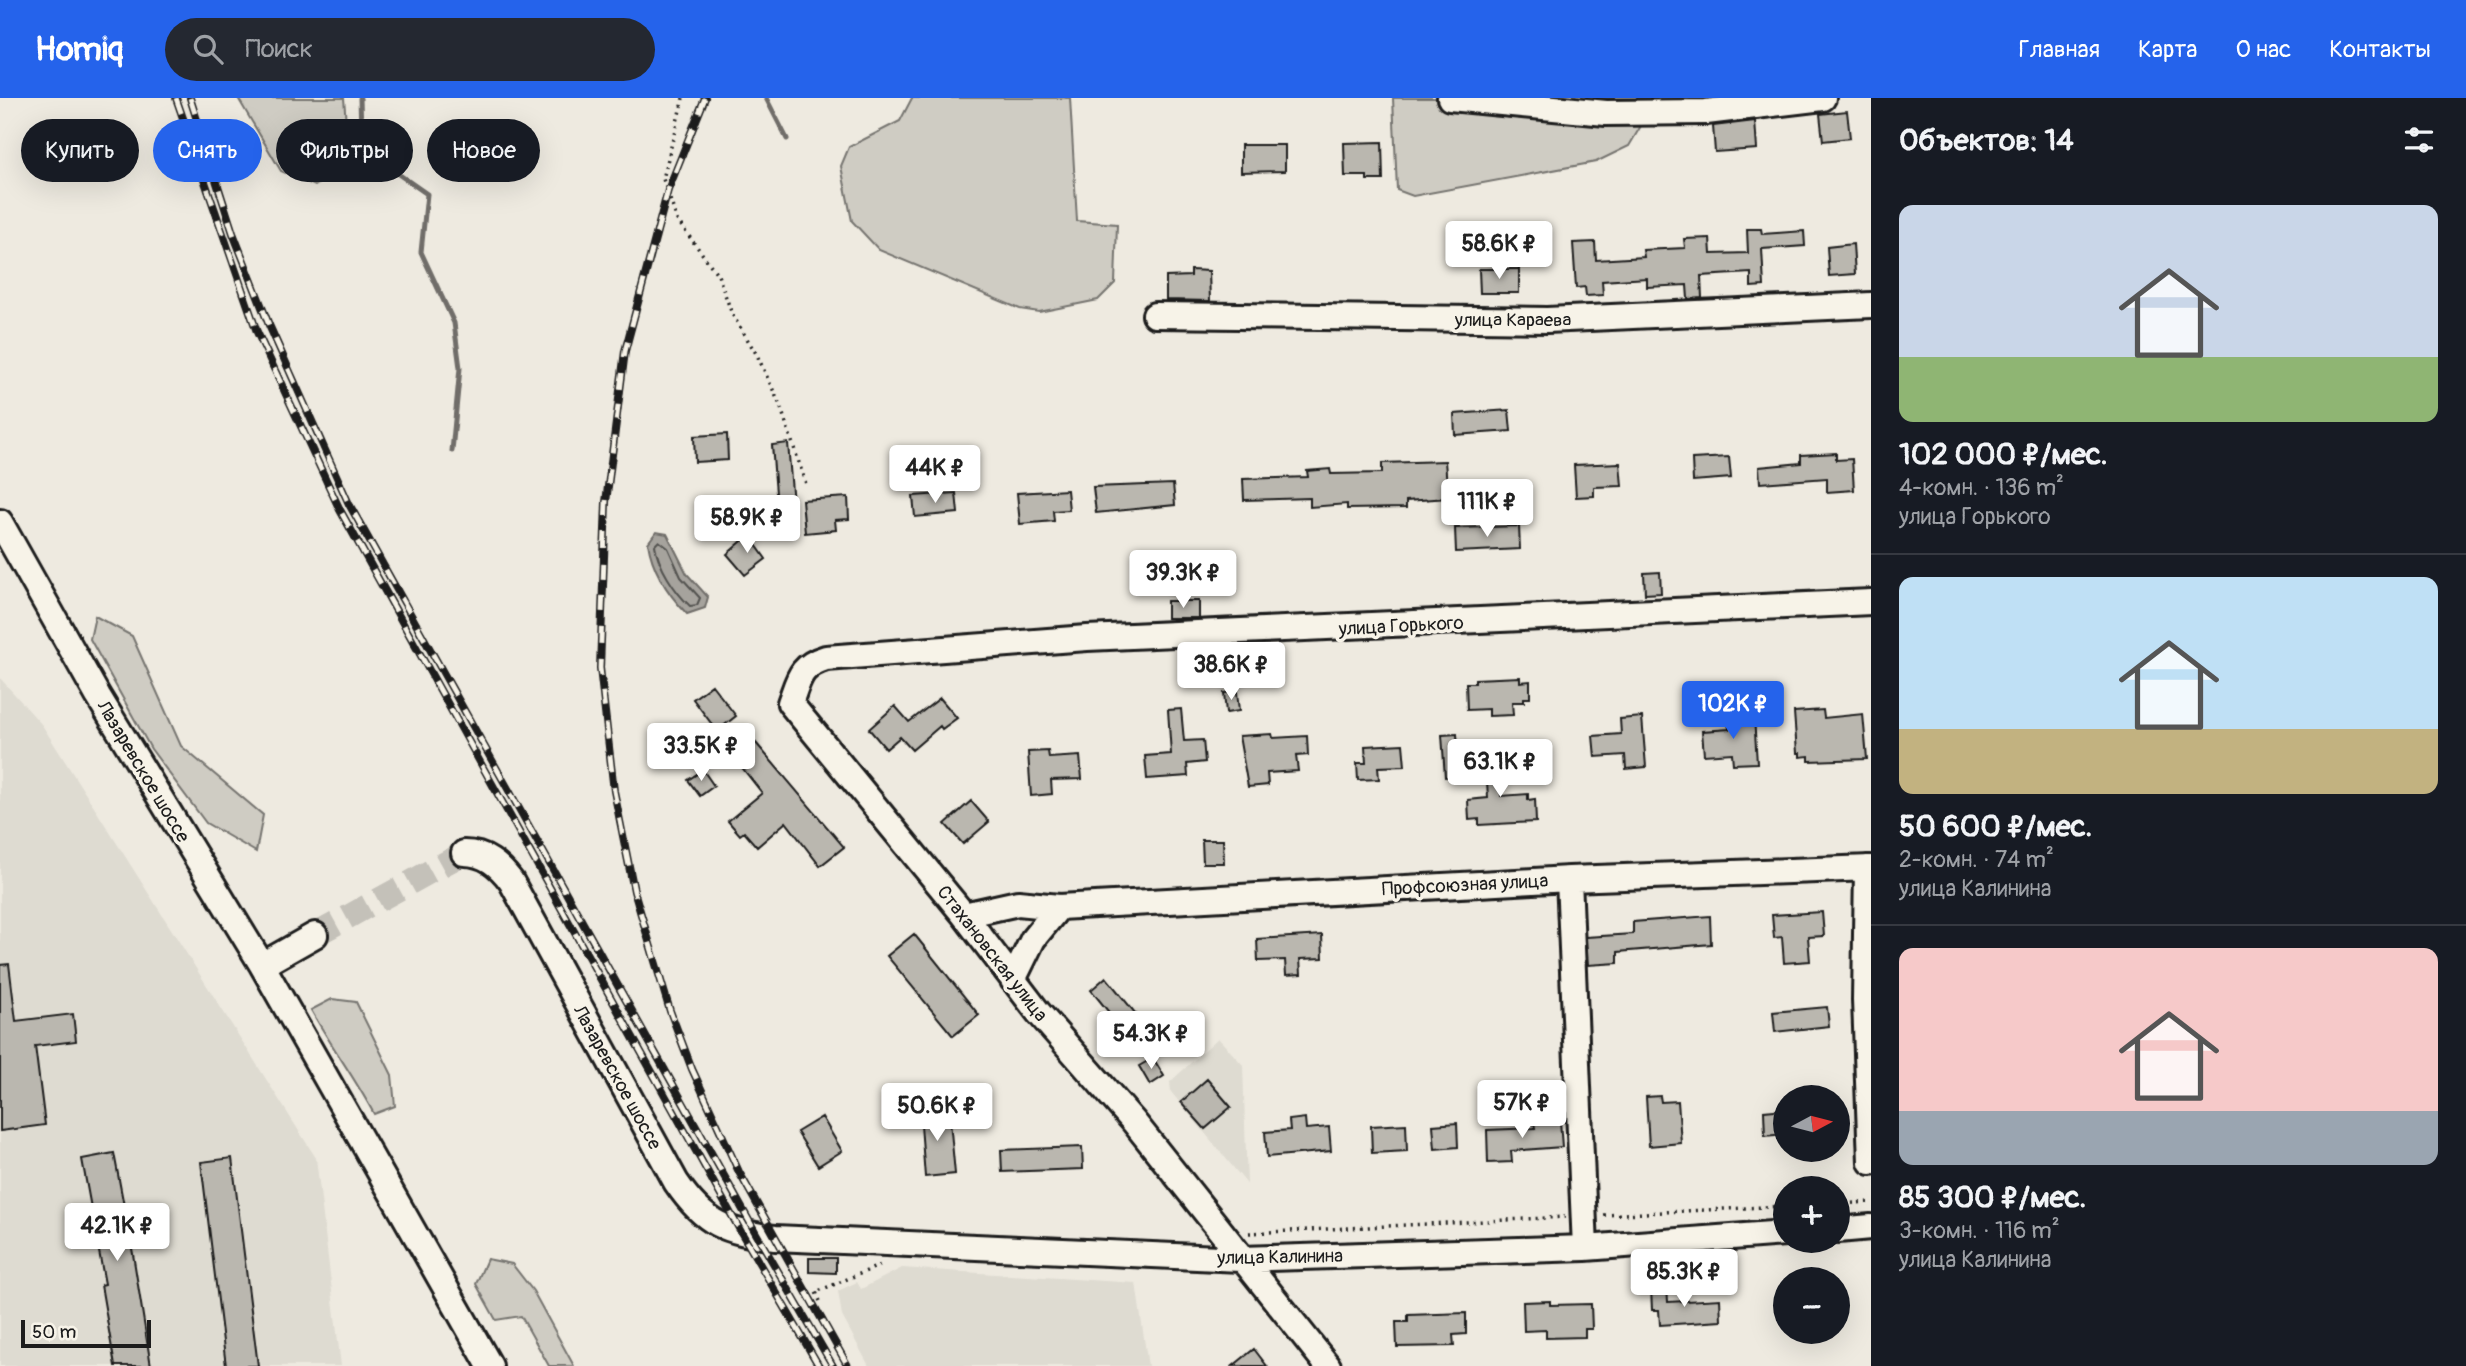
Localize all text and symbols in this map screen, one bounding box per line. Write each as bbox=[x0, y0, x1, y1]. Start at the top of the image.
search box bbox=[165, 18, 655, 81]
text: Homiq bbox=[35, 29, 123, 70]
icon: search bbox=[189, 30, 227, 68]
text: Поиск bbox=[245, 33, 313, 65]
text: Главная bbox=[2019, 35, 2100, 64]
text: Карта bbox=[2138, 35, 2198, 64]
text: О нас bbox=[2236, 35, 2291, 64]
text: Контакты bbox=[2329, 35, 2431, 64]
chip: Купить bbox=[21, 119, 139, 182]
chip: Снять bbox=[153, 119, 262, 182]
chip: Фильтры bbox=[276, 119, 413, 182]
chip: Новое bbox=[427, 119, 540, 182]
icon: filters bbox=[2400, 121, 2438, 159]
text: Объектов: 14 bbox=[1899, 122, 2074, 159]
pin: 58.6K ₽ bbox=[1434, 222, 1564, 281]
text: 58.6K ₽ bbox=[1461, 229, 1537, 258]
icon: home bbox=[2106, 250, 2232, 376]
street label: улица Караева bbox=[1454, 308, 1571, 332]
text: 102 000 ₽/мес. bbox=[1899, 436, 2108, 473]
pin: 44K ₽ bbox=[886, 446, 984, 505]
text: 44K ₽ bbox=[905, 453, 965, 482]
text: 4-комн. · 136 m² bbox=[1899, 473, 2064, 502]
pin: 111K ₽ bbox=[1430, 480, 1544, 539]
text: 111K ₽ bbox=[1457, 487, 1517, 516]
pin: 58.9K ₽ bbox=[682, 496, 812, 555]
text: улица Горького bbox=[1899, 502, 2050, 531]
text: 58.9K ₽ bbox=[710, 503, 784, 532]
pin: 39.3K ₽ bbox=[1118, 550, 1248, 610]
text: 39.3K ₽ bbox=[1145, 558, 1221, 587]
street label: улица Горького bbox=[1337, 611, 1464, 641]
icon: home bbox=[2106, 622, 2232, 748]
pin: 38.6K ₽ bbox=[1166, 642, 1296, 702]
text: 38.6K ₽ bbox=[1193, 650, 1269, 679]
pin: 102K ₽ bbox=[1676, 682, 1790, 741]
text: 102K ₽ bbox=[1698, 689, 1768, 718]
street label: Лазаревское шоссе bbox=[91, 695, 195, 847]
pin: 33.5K ₽ bbox=[636, 724, 766, 783]
text: 33.5K ₽ bbox=[663, 731, 739, 760]
pin: 63.1K ₽ bbox=[1435, 740, 1565, 799]
text: 63.1K ₽ bbox=[1464, 747, 1536, 776]
text: 50 600 ₽/мес. bbox=[1899, 808, 2092, 845]
text: 2-комн. · 74 m² bbox=[1899, 845, 2054, 874]
street label: Профсоюзная улица bbox=[1381, 869, 1549, 901]
text: улица Калинина bbox=[1899, 874, 2051, 903]
street label: Стахановская улица bbox=[932, 881, 1053, 1027]
icon: home bbox=[2106, 993, 2232, 1119]
street label: Лазаревское шоссе bbox=[567, 1000, 667, 1154]
pin: 54.3K ₽ bbox=[1086, 1012, 1216, 1071]
text: 54.3K ₽ bbox=[1113, 1019, 1189, 1048]
pin: 57K ₽ bbox=[1473, 1080, 1571, 1140]
pin: 50.6K ₽ bbox=[872, 1084, 1002, 1143]
north arrow bbox=[1773, 1085, 1850, 1162]
map controls bbox=[1773, 1085, 1850, 1344]
text: 57K ₽ bbox=[1493, 1088, 1551, 1117]
text: 50.6K ₽ bbox=[897, 1091, 977, 1120]
button: + bbox=[1773, 1176, 1850, 1253]
text: 85 300 ₽/мес. bbox=[1899, 1179, 2086, 1216]
pin: 42.1K ₽ bbox=[52, 1204, 182, 1263]
text: 42.1K ₽ bbox=[81, 1211, 153, 1240]
text: 3-комн. · 116 m² bbox=[1899, 1216, 2060, 1245]
street label: улица Калинина bbox=[1216, 1244, 1343, 1270]
text: улица Калинина bbox=[1899, 1245, 2051, 1274]
pin: 85.3K ₽ bbox=[1619, 1250, 1749, 1309]
text: 85.3K ₽ bbox=[1647, 1257, 1721, 1286]
button: − bbox=[1773, 1267, 1850, 1344]
scale bar bbox=[21, 1317, 150, 1349]
text: 50 m bbox=[32, 1320, 76, 1344]

